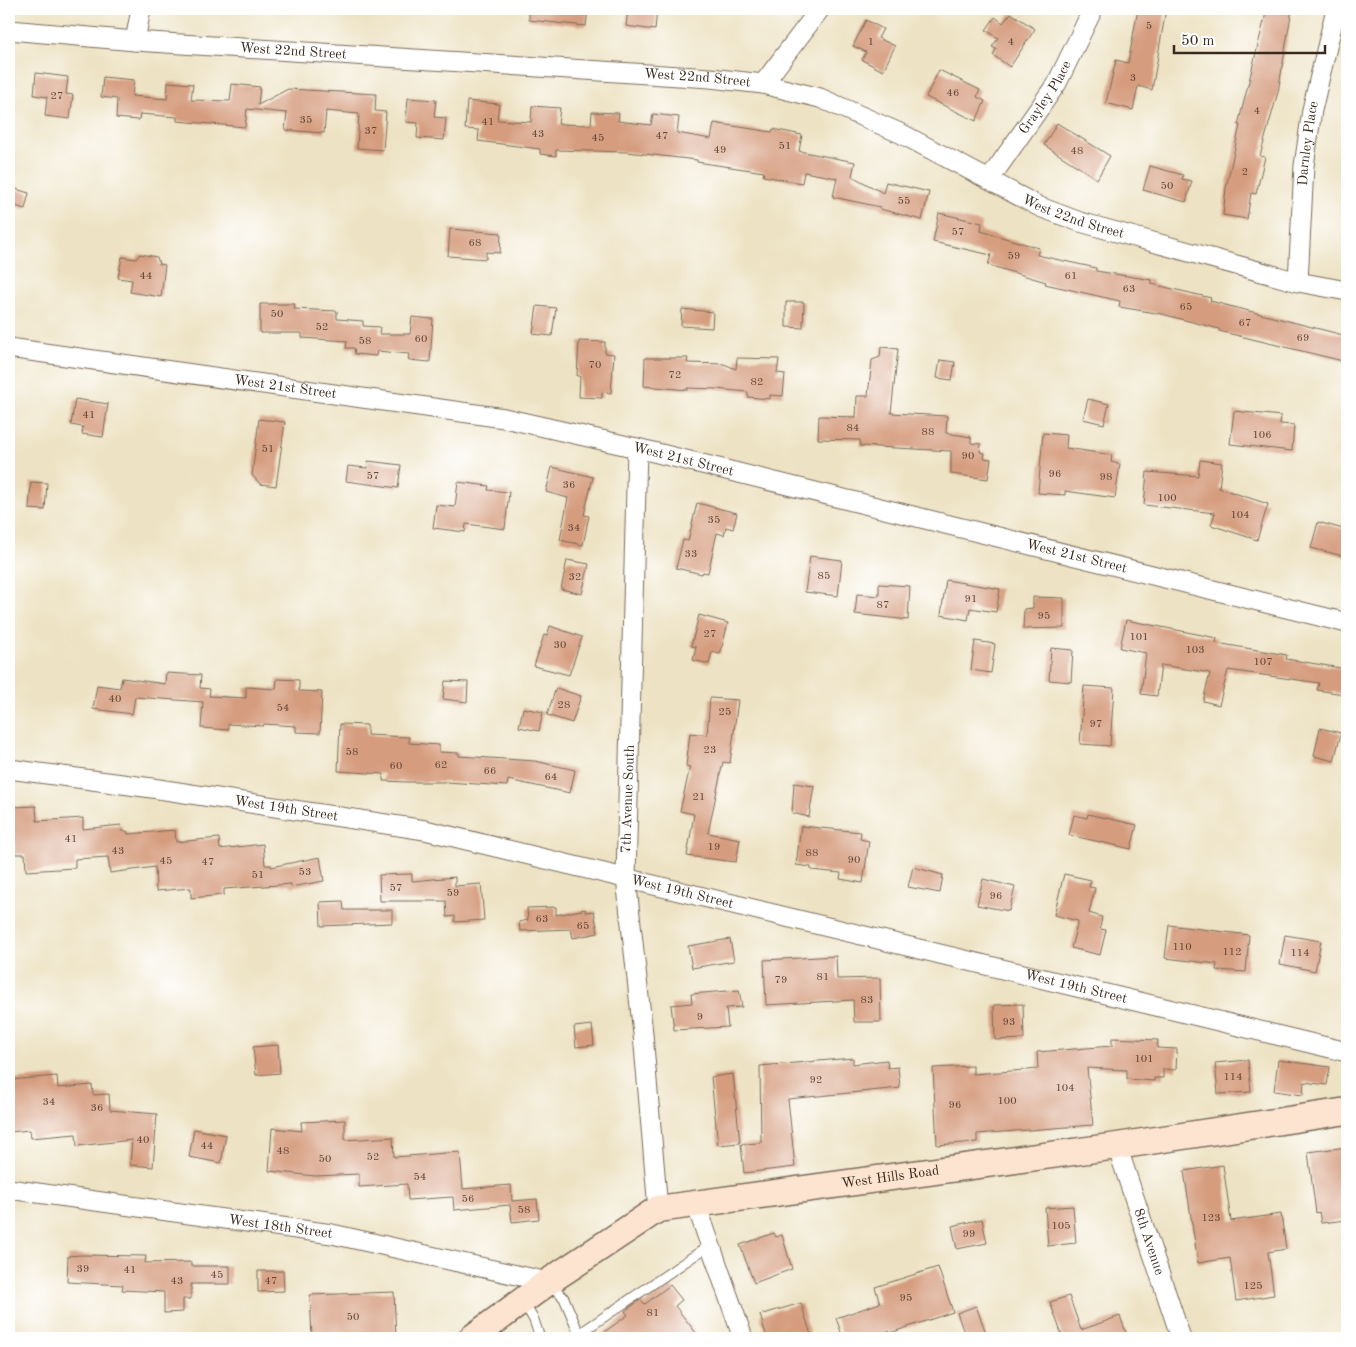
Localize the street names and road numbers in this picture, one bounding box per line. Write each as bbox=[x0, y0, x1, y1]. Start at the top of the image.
street label: West 22nd Street bbox=[239, 41, 347, 62]
street label: Grayley Place bbox=[1016, 59, 1074, 137]
street label: West 22nd Street bbox=[643, 67, 752, 90]
street label: Darnley Place bbox=[1296, 100, 1321, 186]
street label: West 22nd Street bbox=[1020, 192, 1126, 241]
street label: West 21st Street bbox=[233, 373, 337, 401]
street label: West 21st Street bbox=[632, 440, 735, 479]
street label: West 21st Street bbox=[1025, 537, 1128, 576]
street label: 7th Avenue South bbox=[619, 744, 637, 853]
street label: West 19th Street bbox=[233, 794, 339, 824]
street label: West 19th Street bbox=[630, 873, 735, 911]
street label: West 19th Street bbox=[1023, 968, 1129, 1006]
street label: West Hills Road bbox=[841, 1163, 940, 1191]
street label: 8th Avenue bbox=[1131, 1207, 1167, 1277]
street label: West 18th Street bbox=[228, 1213, 333, 1241]

